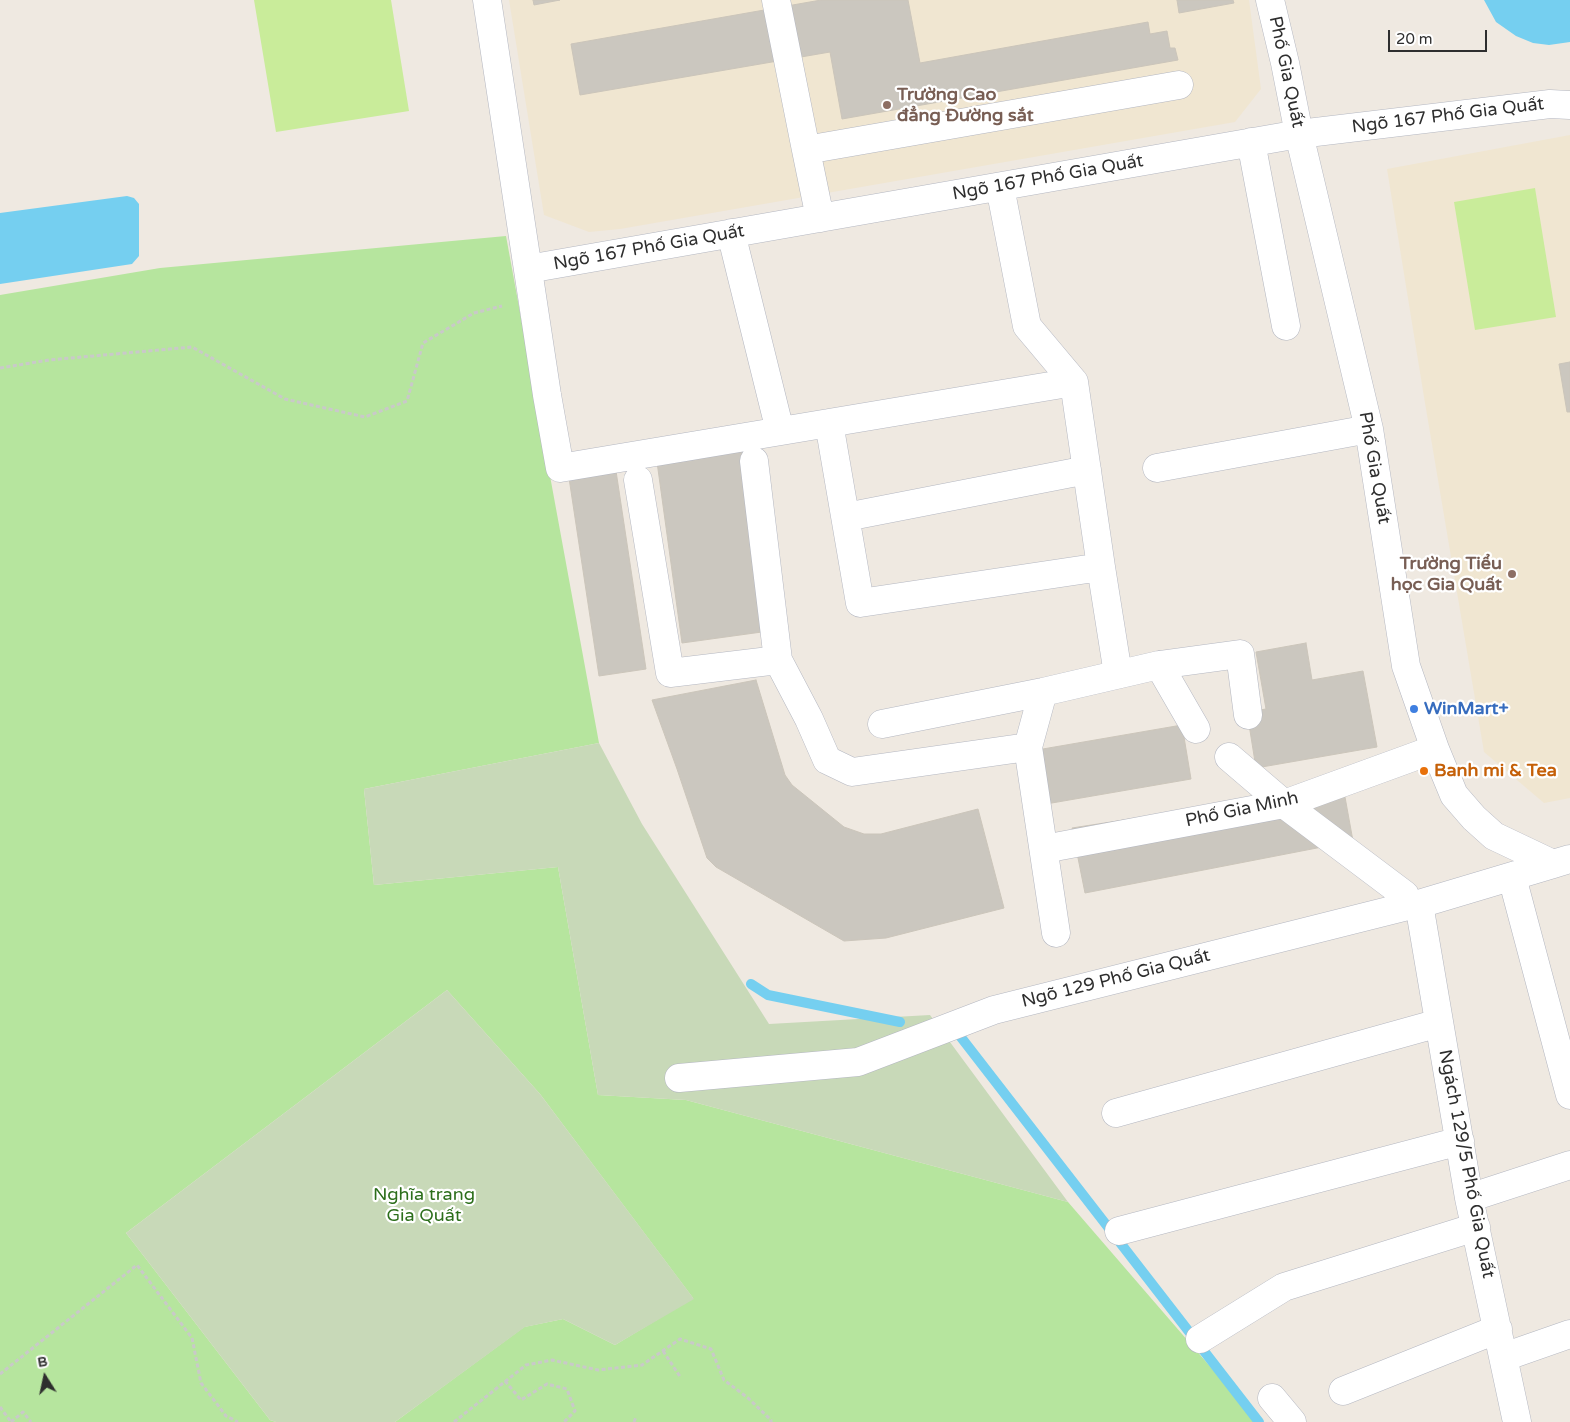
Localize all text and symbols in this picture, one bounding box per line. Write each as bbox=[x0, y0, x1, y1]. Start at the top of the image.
street label: Phố Gia Quất bbox=[1264, 14, 1308, 130]
scale bar bbox=[1390, 20, 1489, 52]
text: 20 m bbox=[1396, 30, 1433, 48]
place label: Trường Cao đẳng Đường sắt bbox=[897, 84, 1034, 126]
street label: Ngõ 167 Phố Gia Quất bbox=[1351, 93, 1545, 139]
marker: Trường Cao đẳng Đường sắt bbox=[881, 99, 893, 111]
street label: Ngõ 167 Phố Gia Quất bbox=[951, 151, 1145, 205]
street label: Ngõ 167 Phố Gia Quất bbox=[552, 221, 746, 275]
street label: Phố Gia Quất bbox=[1353, 410, 1395, 526]
place label: Trường Tiểu học Gia Quất bbox=[1391, 553, 1502, 596]
marker: Trường Tiểu học Gia Quất bbox=[1506, 568, 1518, 580]
place label: WinMart+ bbox=[1424, 698, 1509, 720]
marker: WinMart+ bbox=[1408, 703, 1420, 715]
place label: Banh mi & Tea bbox=[1434, 760, 1557, 782]
marker: Banh mi & Tea bbox=[1418, 765, 1430, 777]
street label: Phố Gia Minh bbox=[1183, 787, 1301, 833]
street label: Ngõ 129 Phố Gia Quất bbox=[1020, 945, 1212, 1013]
street label: Ngách 129/5 Phố Gia Quất bbox=[1433, 1048, 1499, 1280]
park label: Nghĩa trang Gia Quất bbox=[373, 1184, 475, 1226]
north arrow bbox=[20, 1352, 70, 1402]
text: B bbox=[36, 1353, 49, 1371]

